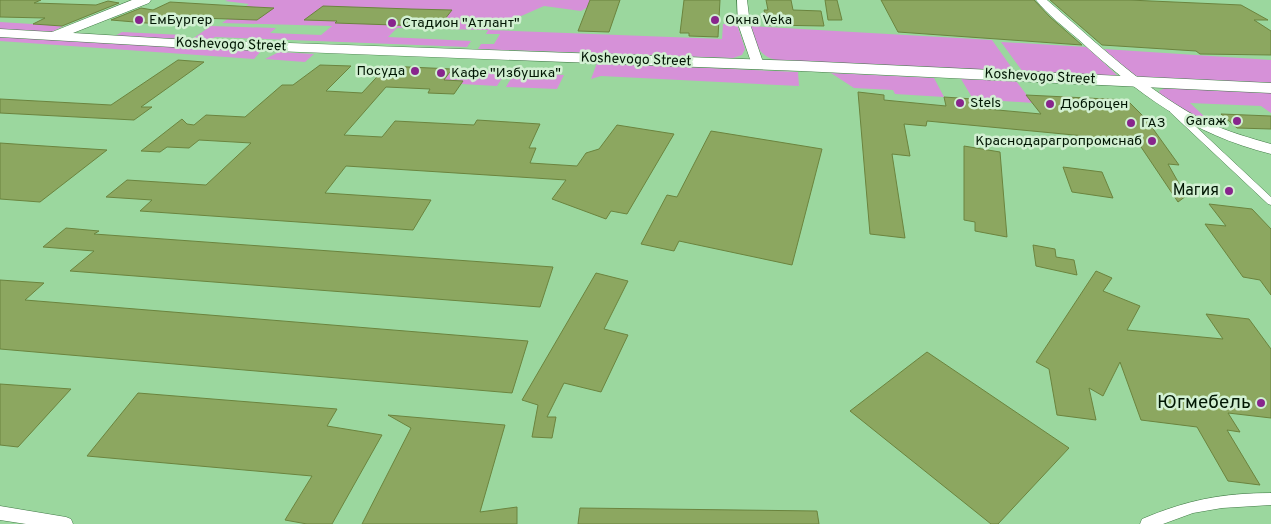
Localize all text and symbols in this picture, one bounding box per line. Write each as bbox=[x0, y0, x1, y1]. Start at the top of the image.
place label: ЕмБургер bbox=[149, 12, 213, 29]
place label: Окна Veka bbox=[725, 12, 792, 29]
marker: ЕмБургер bbox=[133, 14, 145, 26]
marker: Окна Veka bbox=[709, 14, 721, 26]
place label: Стадион "Атлант" bbox=[402, 15, 520, 32]
marker: Стадион "Атлант" bbox=[386, 17, 398, 29]
street label: Koshevogo Street bbox=[175, 35, 287, 55]
street label: Koshevogo Street bbox=[580, 50, 692, 70]
place label: Посуда bbox=[356, 63, 405, 80]
marker: Посуда bbox=[409, 65, 421, 77]
place label: Кафе "Избушка" bbox=[451, 65, 561, 82]
street label: Koshevogo Street bbox=[984, 66, 1096, 88]
marker: Кафе "Избушка" bbox=[435, 67, 447, 79]
place label: Stels bbox=[970, 95, 1001, 112]
place label: Доброцен bbox=[1060, 96, 1128, 113]
marker: Stels bbox=[954, 97, 966, 109]
marker: Доброцен bbox=[1044, 98, 1056, 110]
place label: Garaж bbox=[1185, 113, 1227, 130]
place label: ГАЗ bbox=[1141, 115, 1166, 132]
marker: Garaж bbox=[1231, 115, 1243, 127]
marker: ГАЗ bbox=[1125, 117, 1137, 129]
place label: Краснодарагропромснаб bbox=[975, 133, 1142, 150]
marker: Краснодарагропромснаб bbox=[1146, 135, 1158, 147]
place label: Магия bbox=[1173, 181, 1219, 201]
marker: Магия bbox=[1223, 185, 1235, 197]
place label: Югмебель bbox=[1157, 391, 1251, 415]
marker: Югмебель bbox=[1255, 397, 1267, 409]

